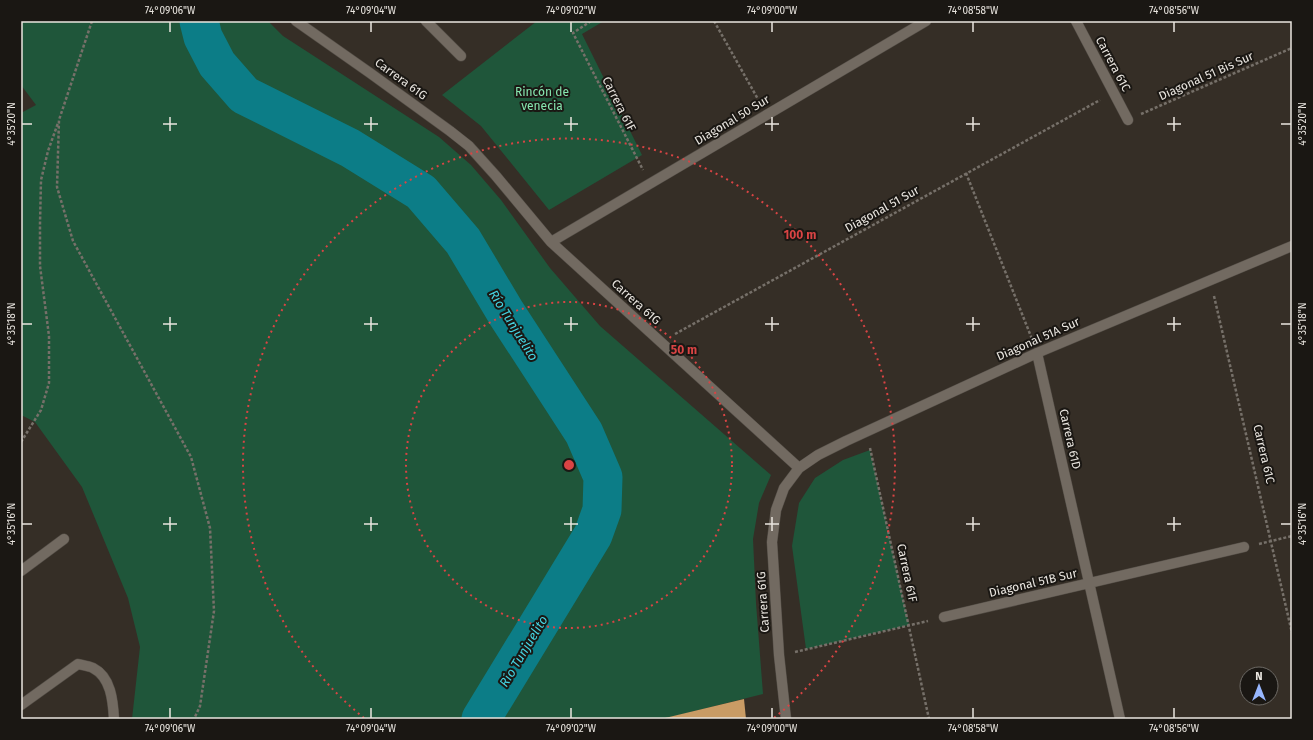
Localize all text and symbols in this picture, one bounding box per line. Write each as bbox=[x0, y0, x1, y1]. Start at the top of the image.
text: 74°09'06"W bbox=[145, 5, 196, 17]
text: 74°09'04"W bbox=[346, 5, 397, 17]
text: 74°09'02"W bbox=[546, 5, 597, 17]
text: 74°09'00"W bbox=[747, 5, 798, 17]
text: 74°08'58"W bbox=[948, 5, 999, 17]
text: 74°08'56"W bbox=[1149, 5, 1200, 17]
street label: Carrera 61C bbox=[1093, 34, 1133, 94]
street label: Diagonal 51 Bis Sur bbox=[1157, 49, 1256, 103]
street label: Carrera 61G bbox=[372, 55, 430, 103]
street label: Carrera 61F bbox=[599, 74, 639, 134]
park label: Rincón de venecia bbox=[515, 85, 569, 113]
street label: Diagonal 50 Sur bbox=[692, 92, 772, 148]
text: 4°35'20"N bbox=[6, 102, 18, 146]
text: 4°35'20"N bbox=[1297, 102, 1309, 146]
street label: Diagonal 51 Sur bbox=[842, 183, 922, 235]
text: 100 m bbox=[784, 228, 816, 242]
street label: Carrera 61G bbox=[609, 276, 663, 328]
water label: Río Tunjuelito bbox=[486, 287, 541, 363]
text: 4°35'18"N bbox=[6, 303, 18, 345]
text: 4°35'18"N bbox=[1297, 303, 1309, 345]
street label: Diagonal 51A Sur bbox=[994, 314, 1082, 364]
text: 50 m bbox=[671, 343, 697, 357]
street label: Carrera 61D bbox=[1056, 408, 1084, 471]
street label: Carrera 61C bbox=[1250, 423, 1278, 485]
centre of rings bbox=[562, 458, 576, 472]
text: 4°35'16"N bbox=[6, 503, 18, 545]
text: 4°35'16"N bbox=[1297, 503, 1309, 545]
street label: Carrera 61F bbox=[894, 542, 920, 604]
street label: Diagonal 51B Sur bbox=[988, 566, 1079, 600]
street label: Carrera 61G bbox=[754, 571, 772, 633]
water label: Río Tunjuelito bbox=[496, 613, 551, 690]
north arrow bbox=[1239, 666, 1279, 706]
text: N bbox=[1255, 670, 1263, 683]
text: 74°09'06"W bbox=[145, 723, 196, 735]
text: 74°09'04"W bbox=[346, 723, 397, 735]
text: 74°09'02"W bbox=[546, 723, 597, 735]
text: 74°09'00"W bbox=[747, 723, 798, 735]
text: 74°08'58"W bbox=[948, 723, 999, 735]
text: 74°08'56"W bbox=[1149, 723, 1200, 735]

